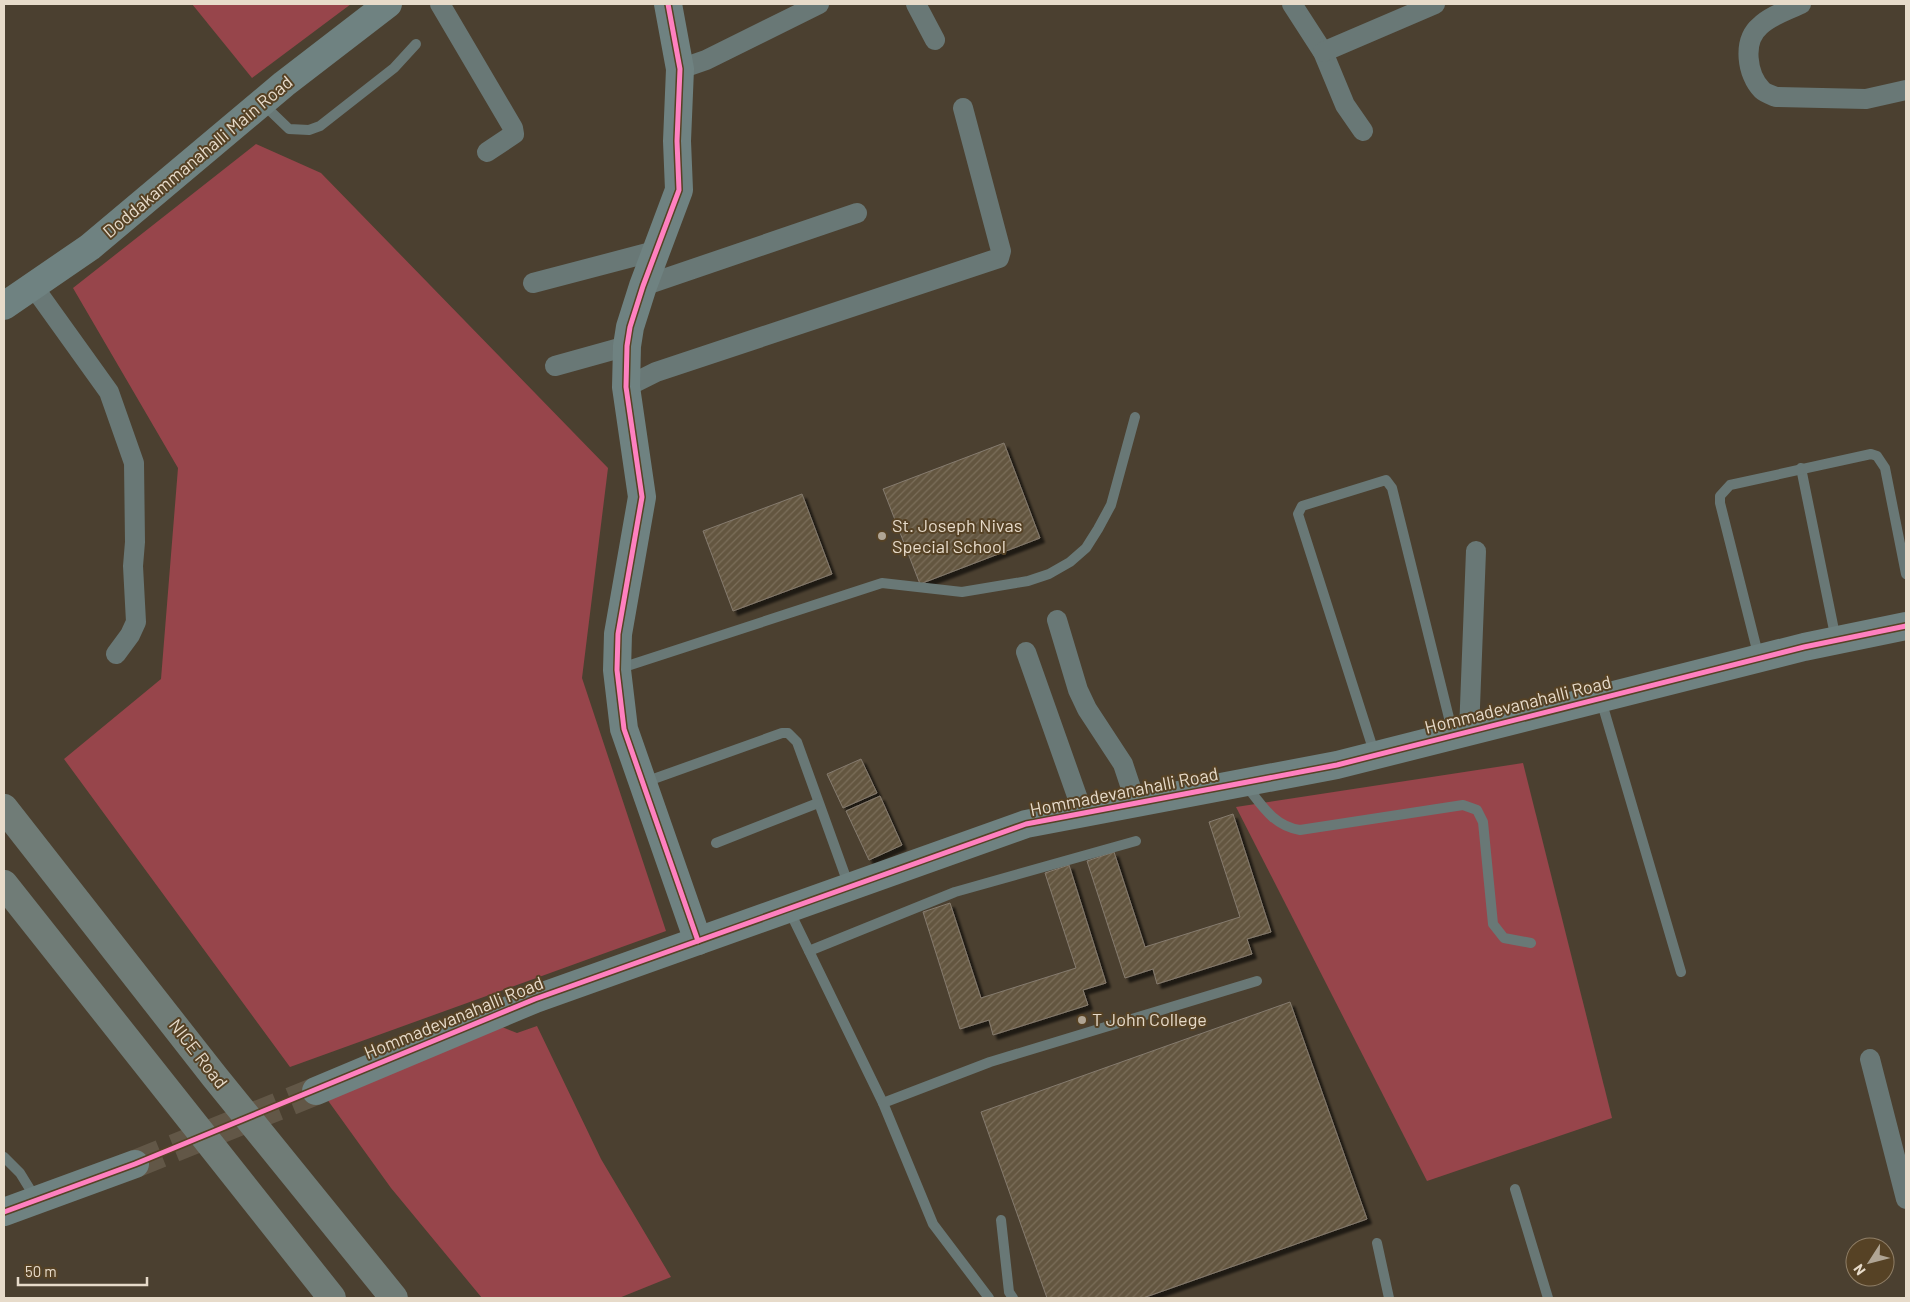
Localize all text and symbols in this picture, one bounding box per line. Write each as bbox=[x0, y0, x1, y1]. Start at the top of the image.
street label: Doddakammanahalli Main Road bbox=[98, 70, 297, 242]
place label: St. Joseph Nivas Special School bbox=[892, 514, 1022, 557]
marker: St. Joseph Nivas Special School bbox=[876, 530, 888, 542]
street label: Hommadevanahalli Road bbox=[1422, 670, 1613, 738]
street label: Hommadevanahalli Road bbox=[1028, 762, 1220, 820]
street label: Hommadevanahalli Road bbox=[361, 971, 546, 1063]
place label: T John College bbox=[1092, 1008, 1207, 1030]
street label: NICE Road bbox=[165, 1014, 233, 1092]
marker: T John College bbox=[1076, 1014, 1088, 1026]
north arrow bbox=[1845, 1237, 1895, 1287]
scale bar bbox=[18, 1254, 146, 1286]
text: N bbox=[1849, 1261, 1869, 1279]
text: 50 m bbox=[25, 1262, 57, 1280]

